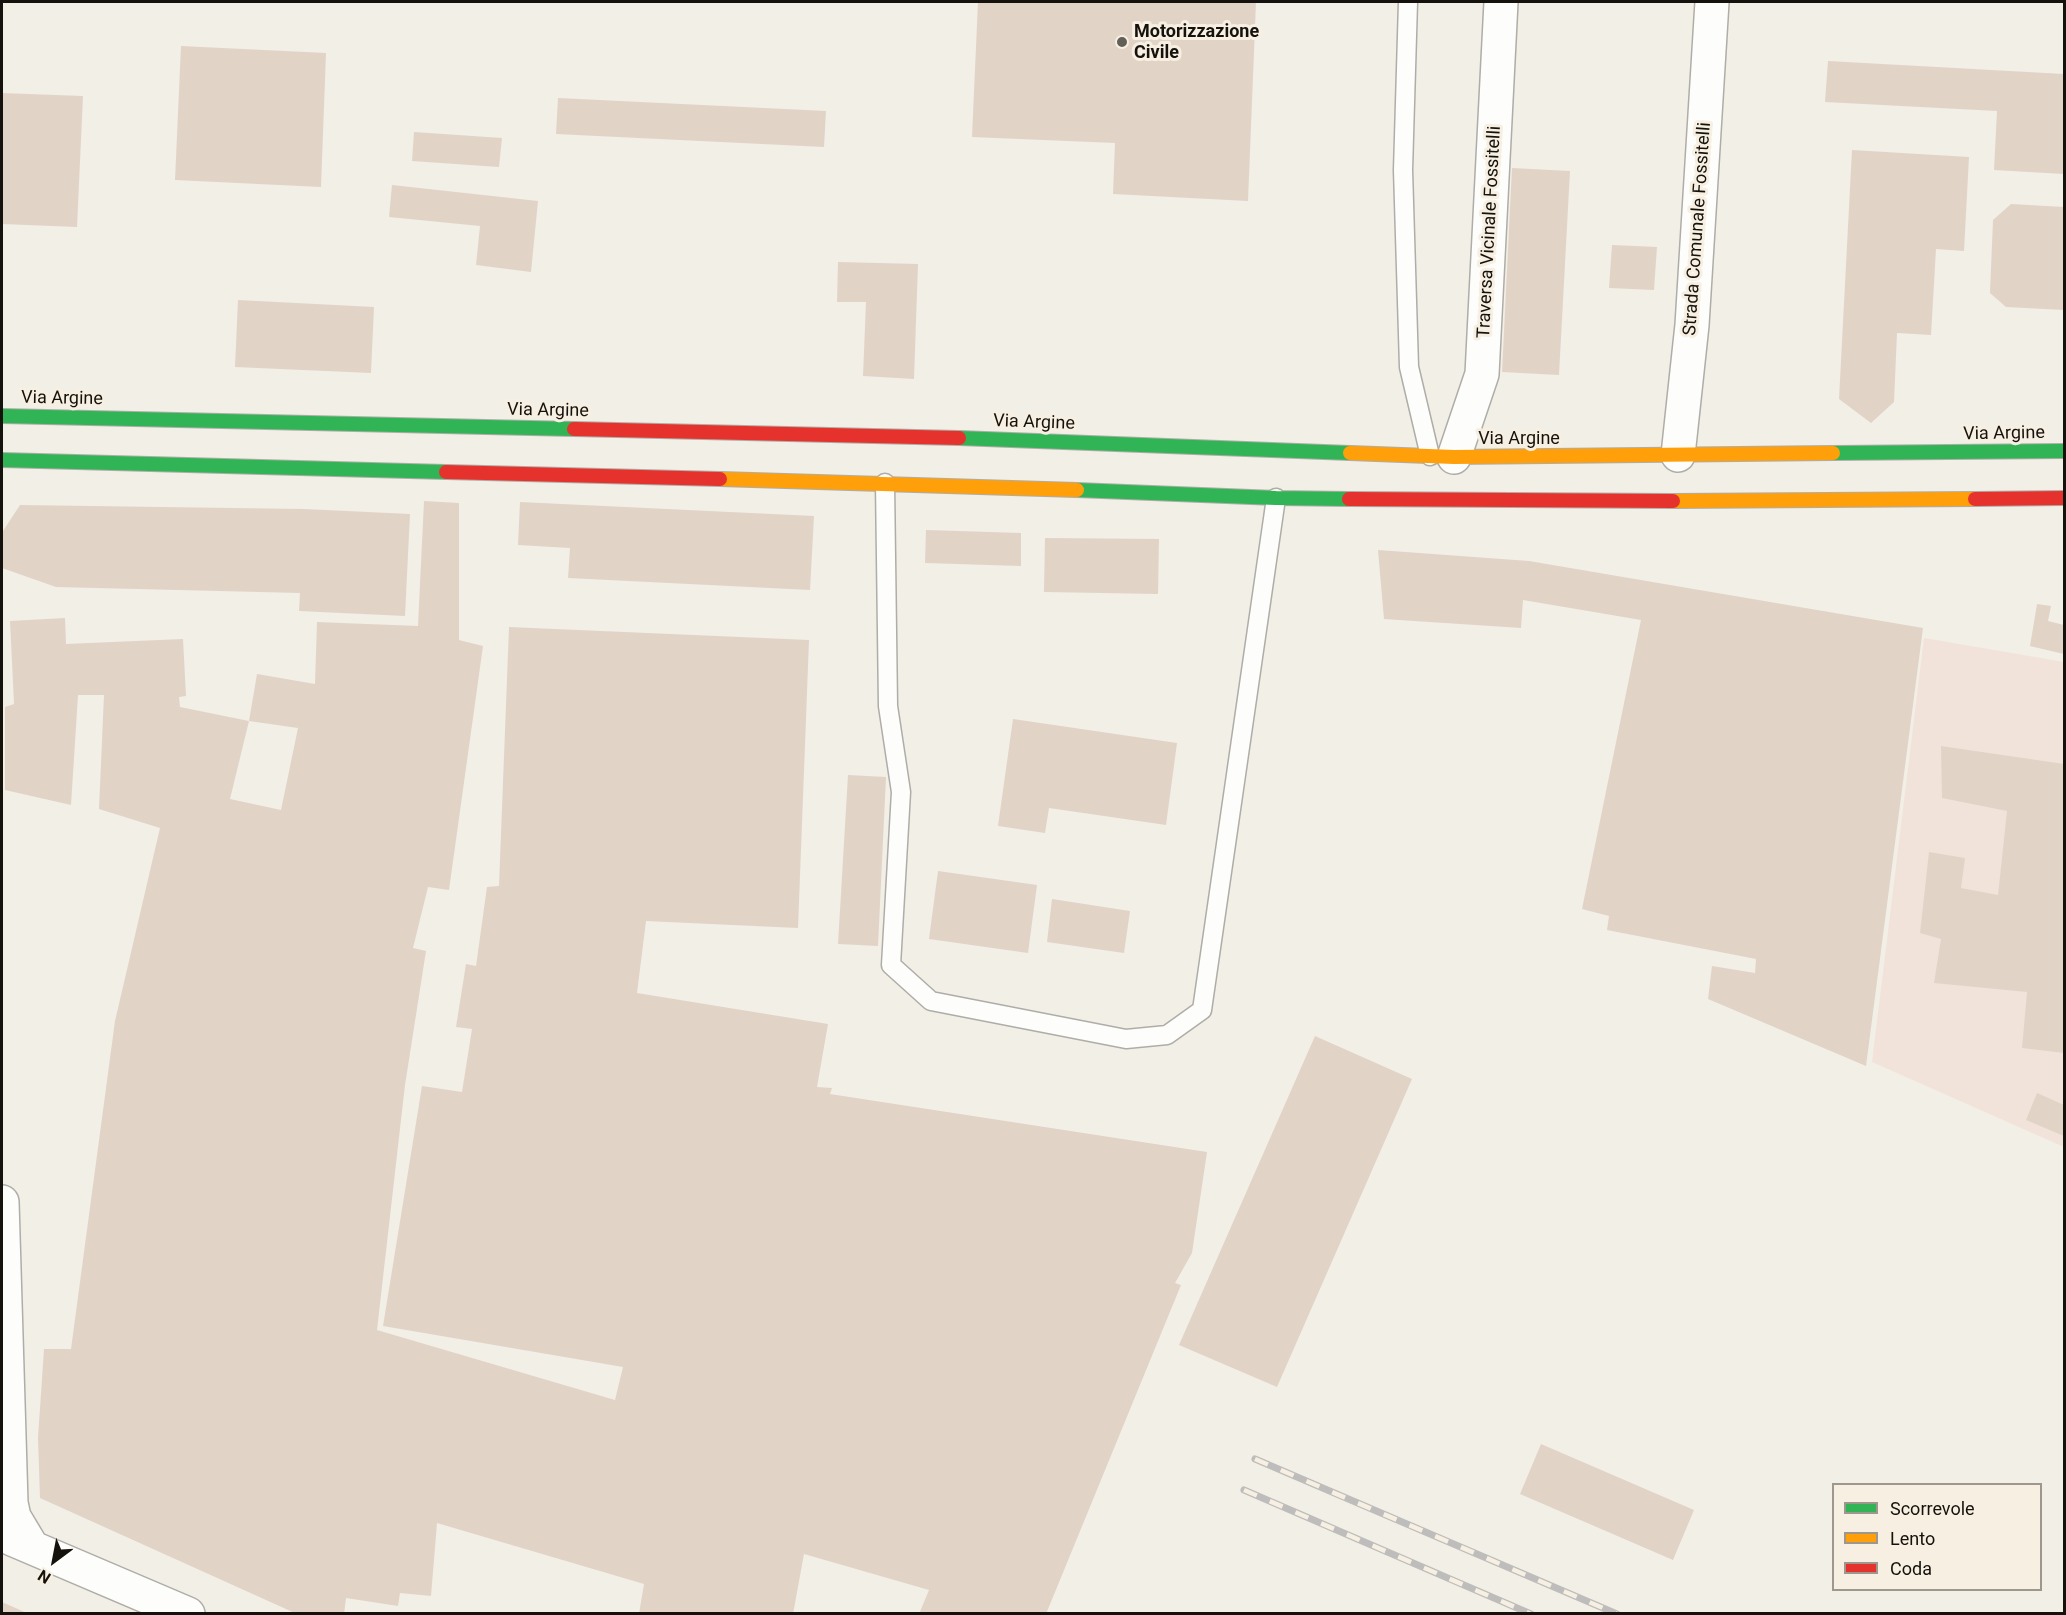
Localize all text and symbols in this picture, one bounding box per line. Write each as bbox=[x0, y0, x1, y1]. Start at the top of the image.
place label: Motorizzazione Civile bbox=[1134, 21, 1259, 63]
marker: Motorizzazione Civile bbox=[1115, 35, 1129, 49]
street label: Strada Comunale Fossitelli bbox=[1680, 122, 1716, 336]
street label: Traversa Vicinale Fossitelli bbox=[1474, 125, 1506, 339]
street label: Via Argine bbox=[21, 387, 103, 411]
street label: Via Argine bbox=[507, 399, 589, 423]
street label: Via Argine bbox=[993, 411, 1075, 435]
street label: Via Argine bbox=[1963, 422, 2045, 446]
street label: Via Argine bbox=[1478, 428, 1560, 450]
legend bbox=[1832, 1483, 2042, 1591]
text: Scorrevole bbox=[1890, 1498, 1975, 1519]
text: Lento bbox=[1890, 1528, 1935, 1549]
north arrow bbox=[24, 1531, 84, 1591]
text: Coda bbox=[1890, 1558, 1932, 1579]
text: N bbox=[34, 1566, 54, 1588]

